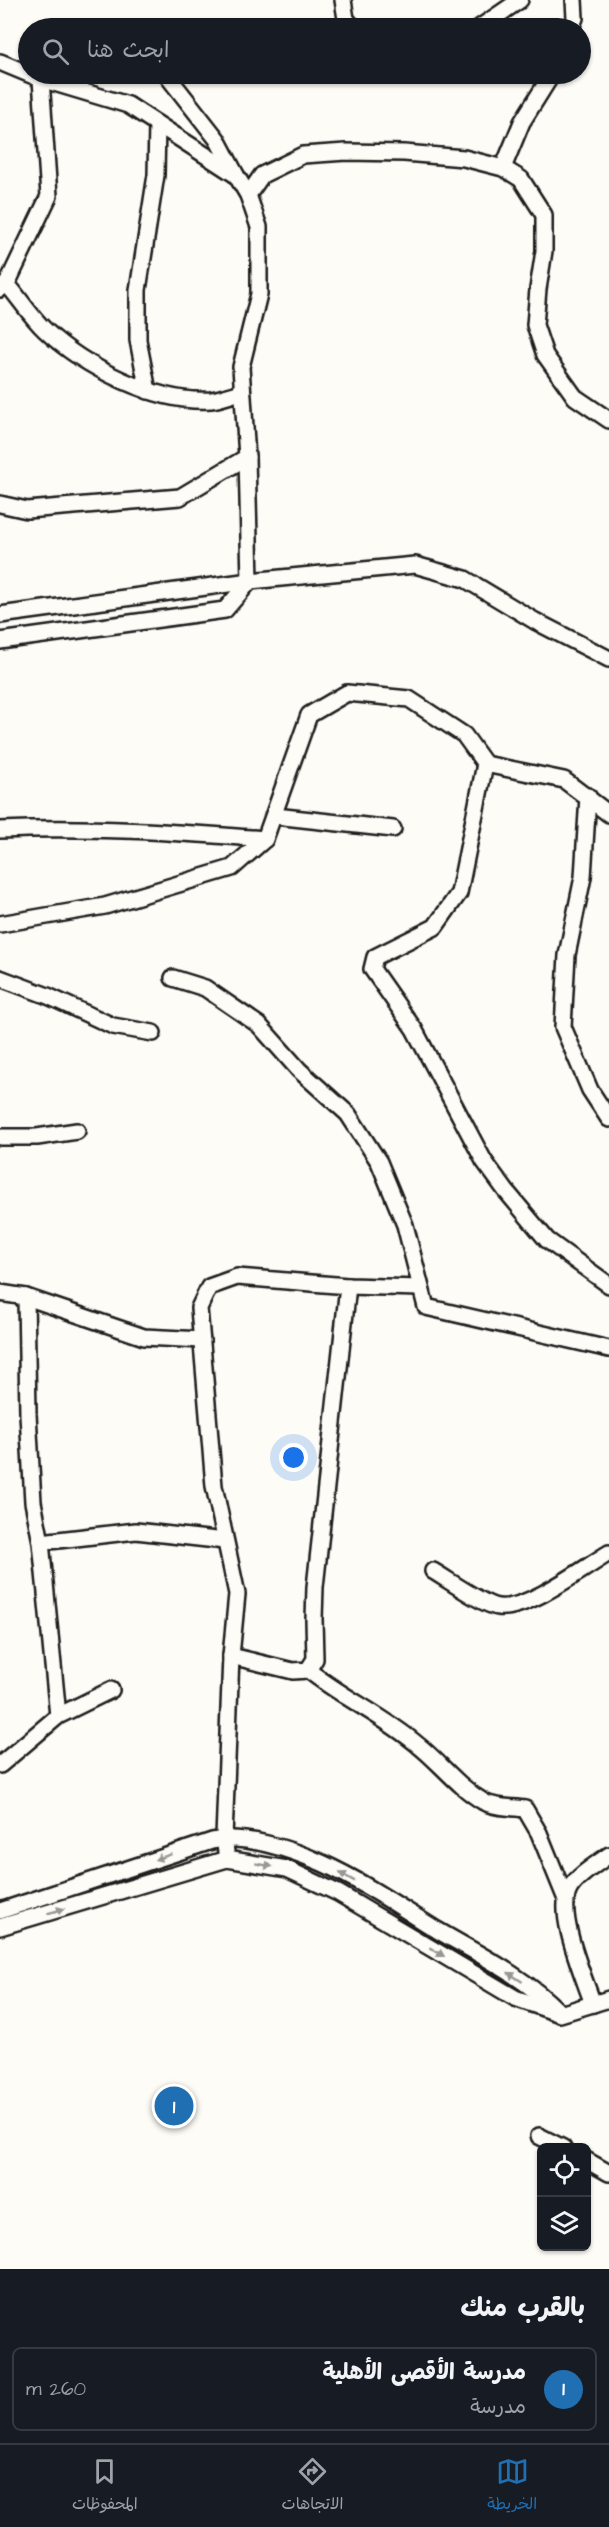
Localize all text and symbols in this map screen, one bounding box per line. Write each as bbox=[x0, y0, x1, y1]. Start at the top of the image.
search box bbox=[18, 18, 591, 84]
icon: search bbox=[39, 35, 72, 68]
text: ابحث هنا bbox=[87, 35, 169, 66]
your location bbox=[279, 1443, 308, 1472]
one-way arrow bbox=[154, 1853, 172, 1862]
one-way arrow bbox=[255, 1861, 274, 1870]
one-way arrow bbox=[338, 1872, 355, 1882]
one-way arrow bbox=[47, 1906, 65, 1915]
one-way arrow bbox=[429, 1947, 446, 1957]
one-way arrow bbox=[507, 1972, 523, 1983]
pin: 1 bbox=[154, 2084, 194, 2128]
map controls bbox=[537, 2143, 591, 2251]
button: locate bbox=[537, 2143, 591, 2197]
button: layers bbox=[537, 2197, 591, 2251]
text: بالقرب منك bbox=[461, 2290, 585, 2326]
text: مدرسة الأقصى الأهلية bbox=[322, 2357, 526, 2388]
text: 260 m bbox=[26, 2375, 86, 2403]
text: 1 bbox=[562, 2375, 565, 2403]
text: مدرسة bbox=[470, 2393, 526, 2421]
tab: المحفوظات bbox=[72, 2455, 138, 2518]
tab: الاتجاهات bbox=[282, 2455, 343, 2518]
tab: الخريطة bbox=[487, 2455, 537, 2518]

